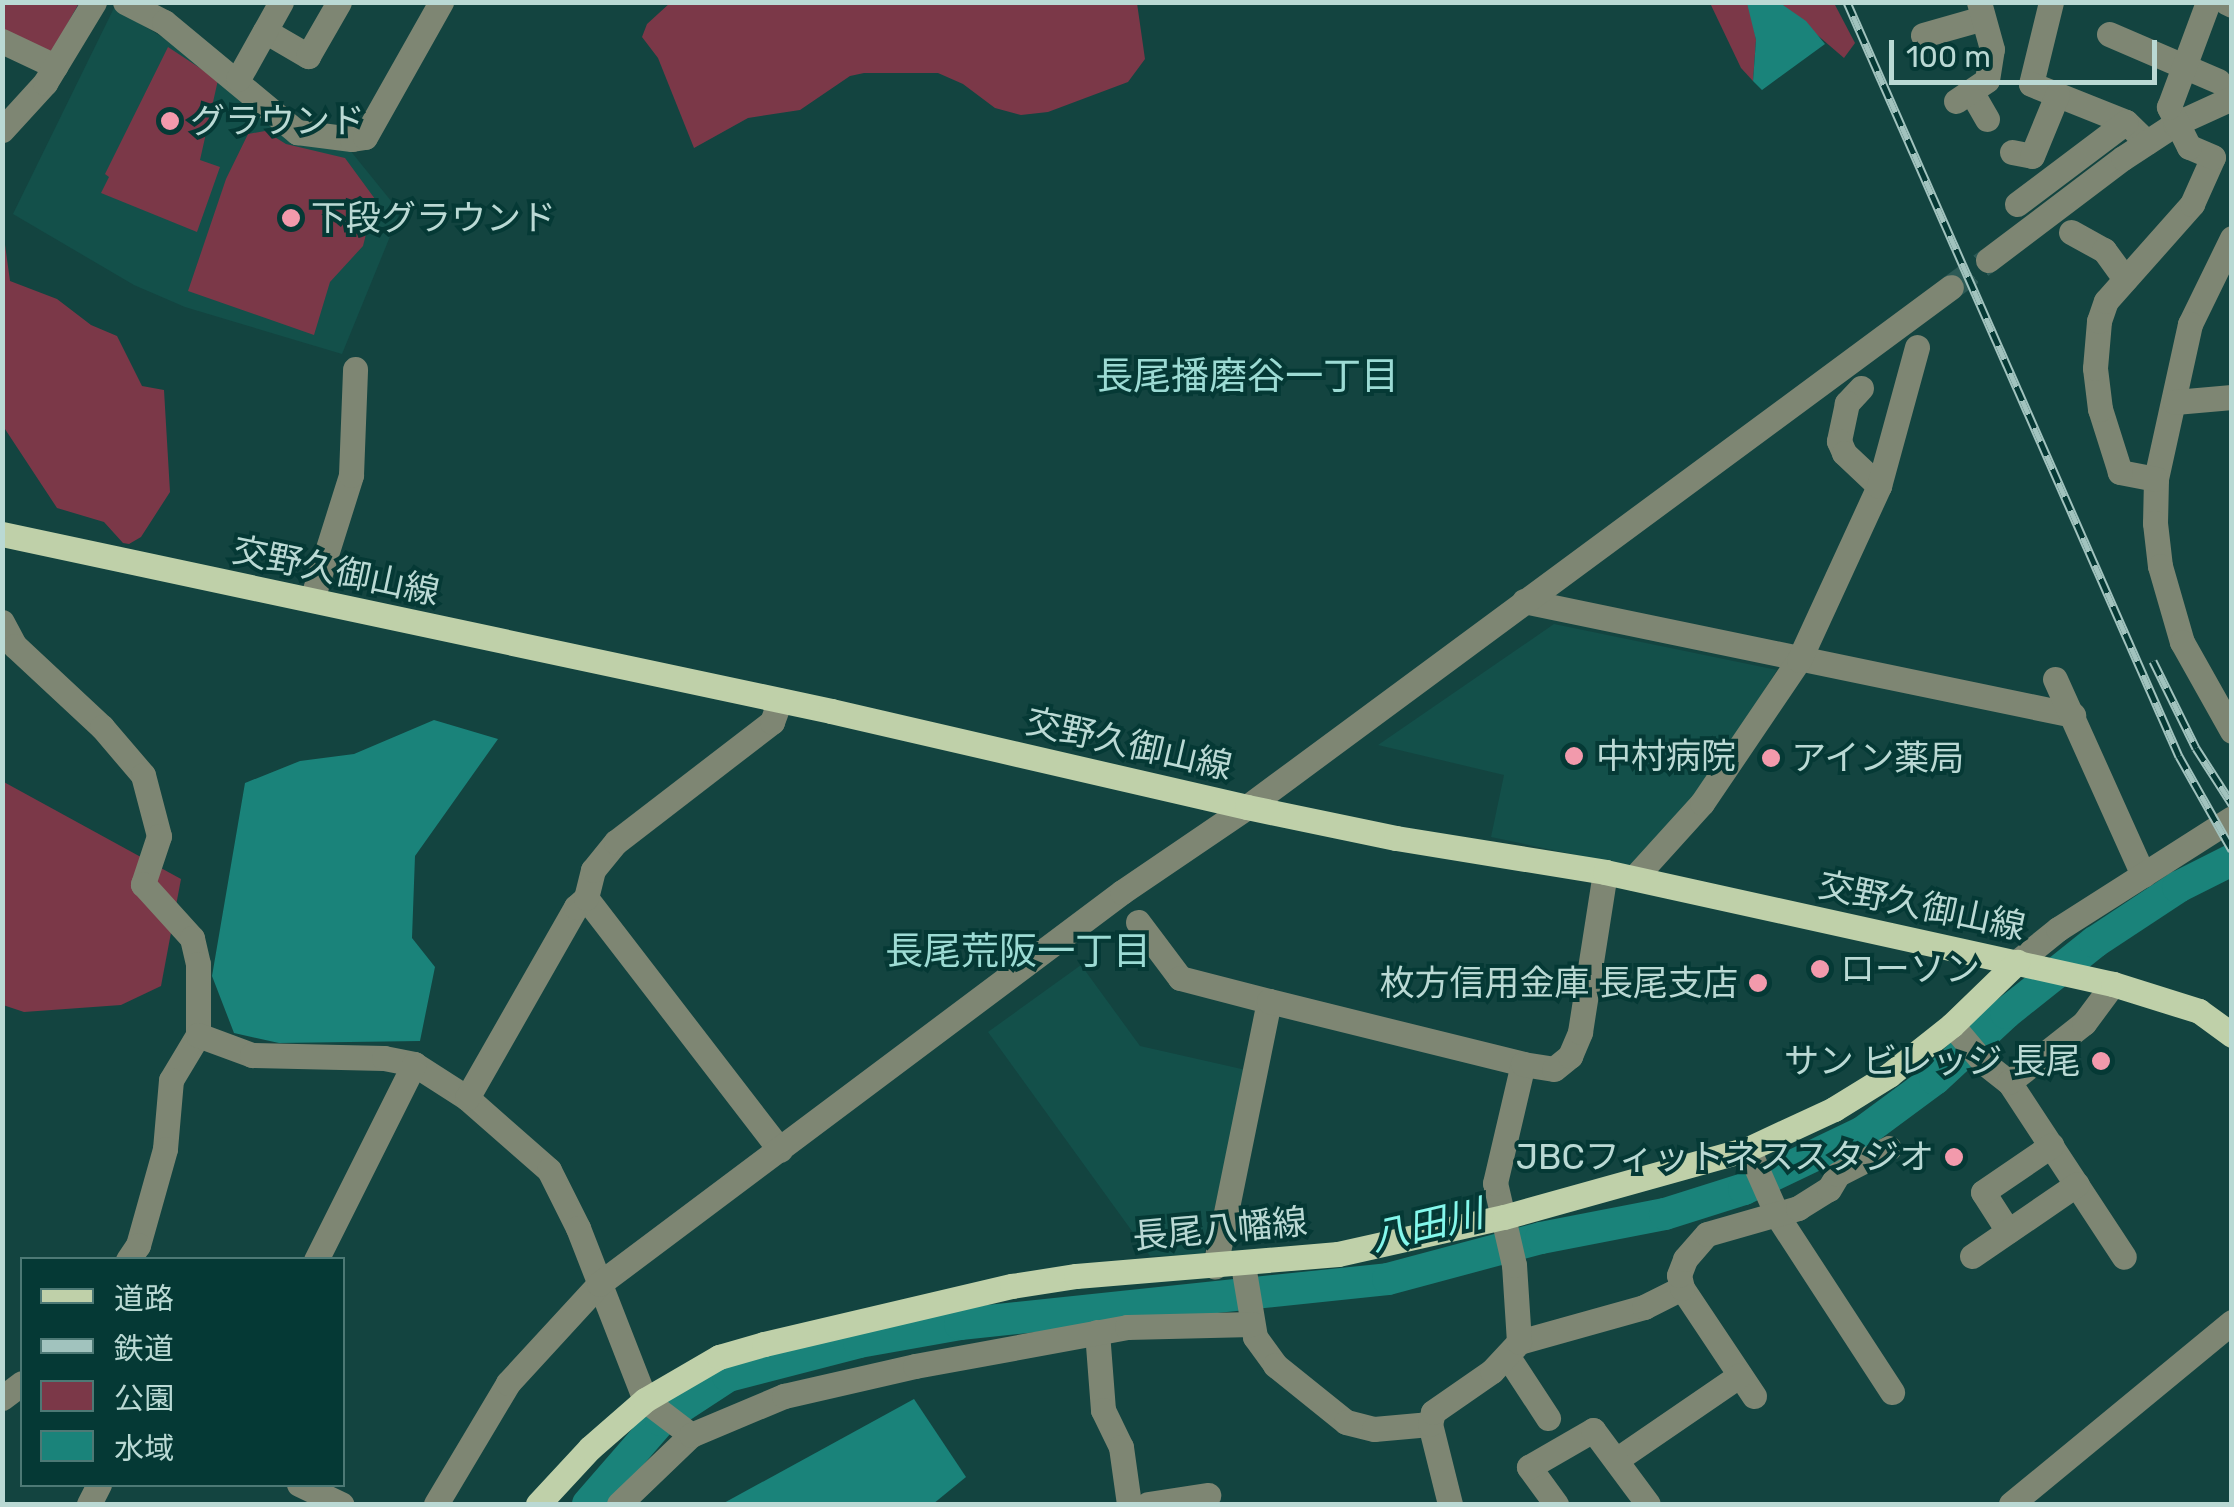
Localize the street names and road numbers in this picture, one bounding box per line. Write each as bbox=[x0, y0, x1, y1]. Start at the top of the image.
street label: 交野久御山線 bbox=[229, 529, 443, 613]
street label: 交野久御山線 bbox=[1022, 700, 1236, 788]
street label: 交野久御山線 bbox=[1815, 864, 2029, 948]
street label: 長尾八幡線 bbox=[1131, 1200, 1309, 1258]

